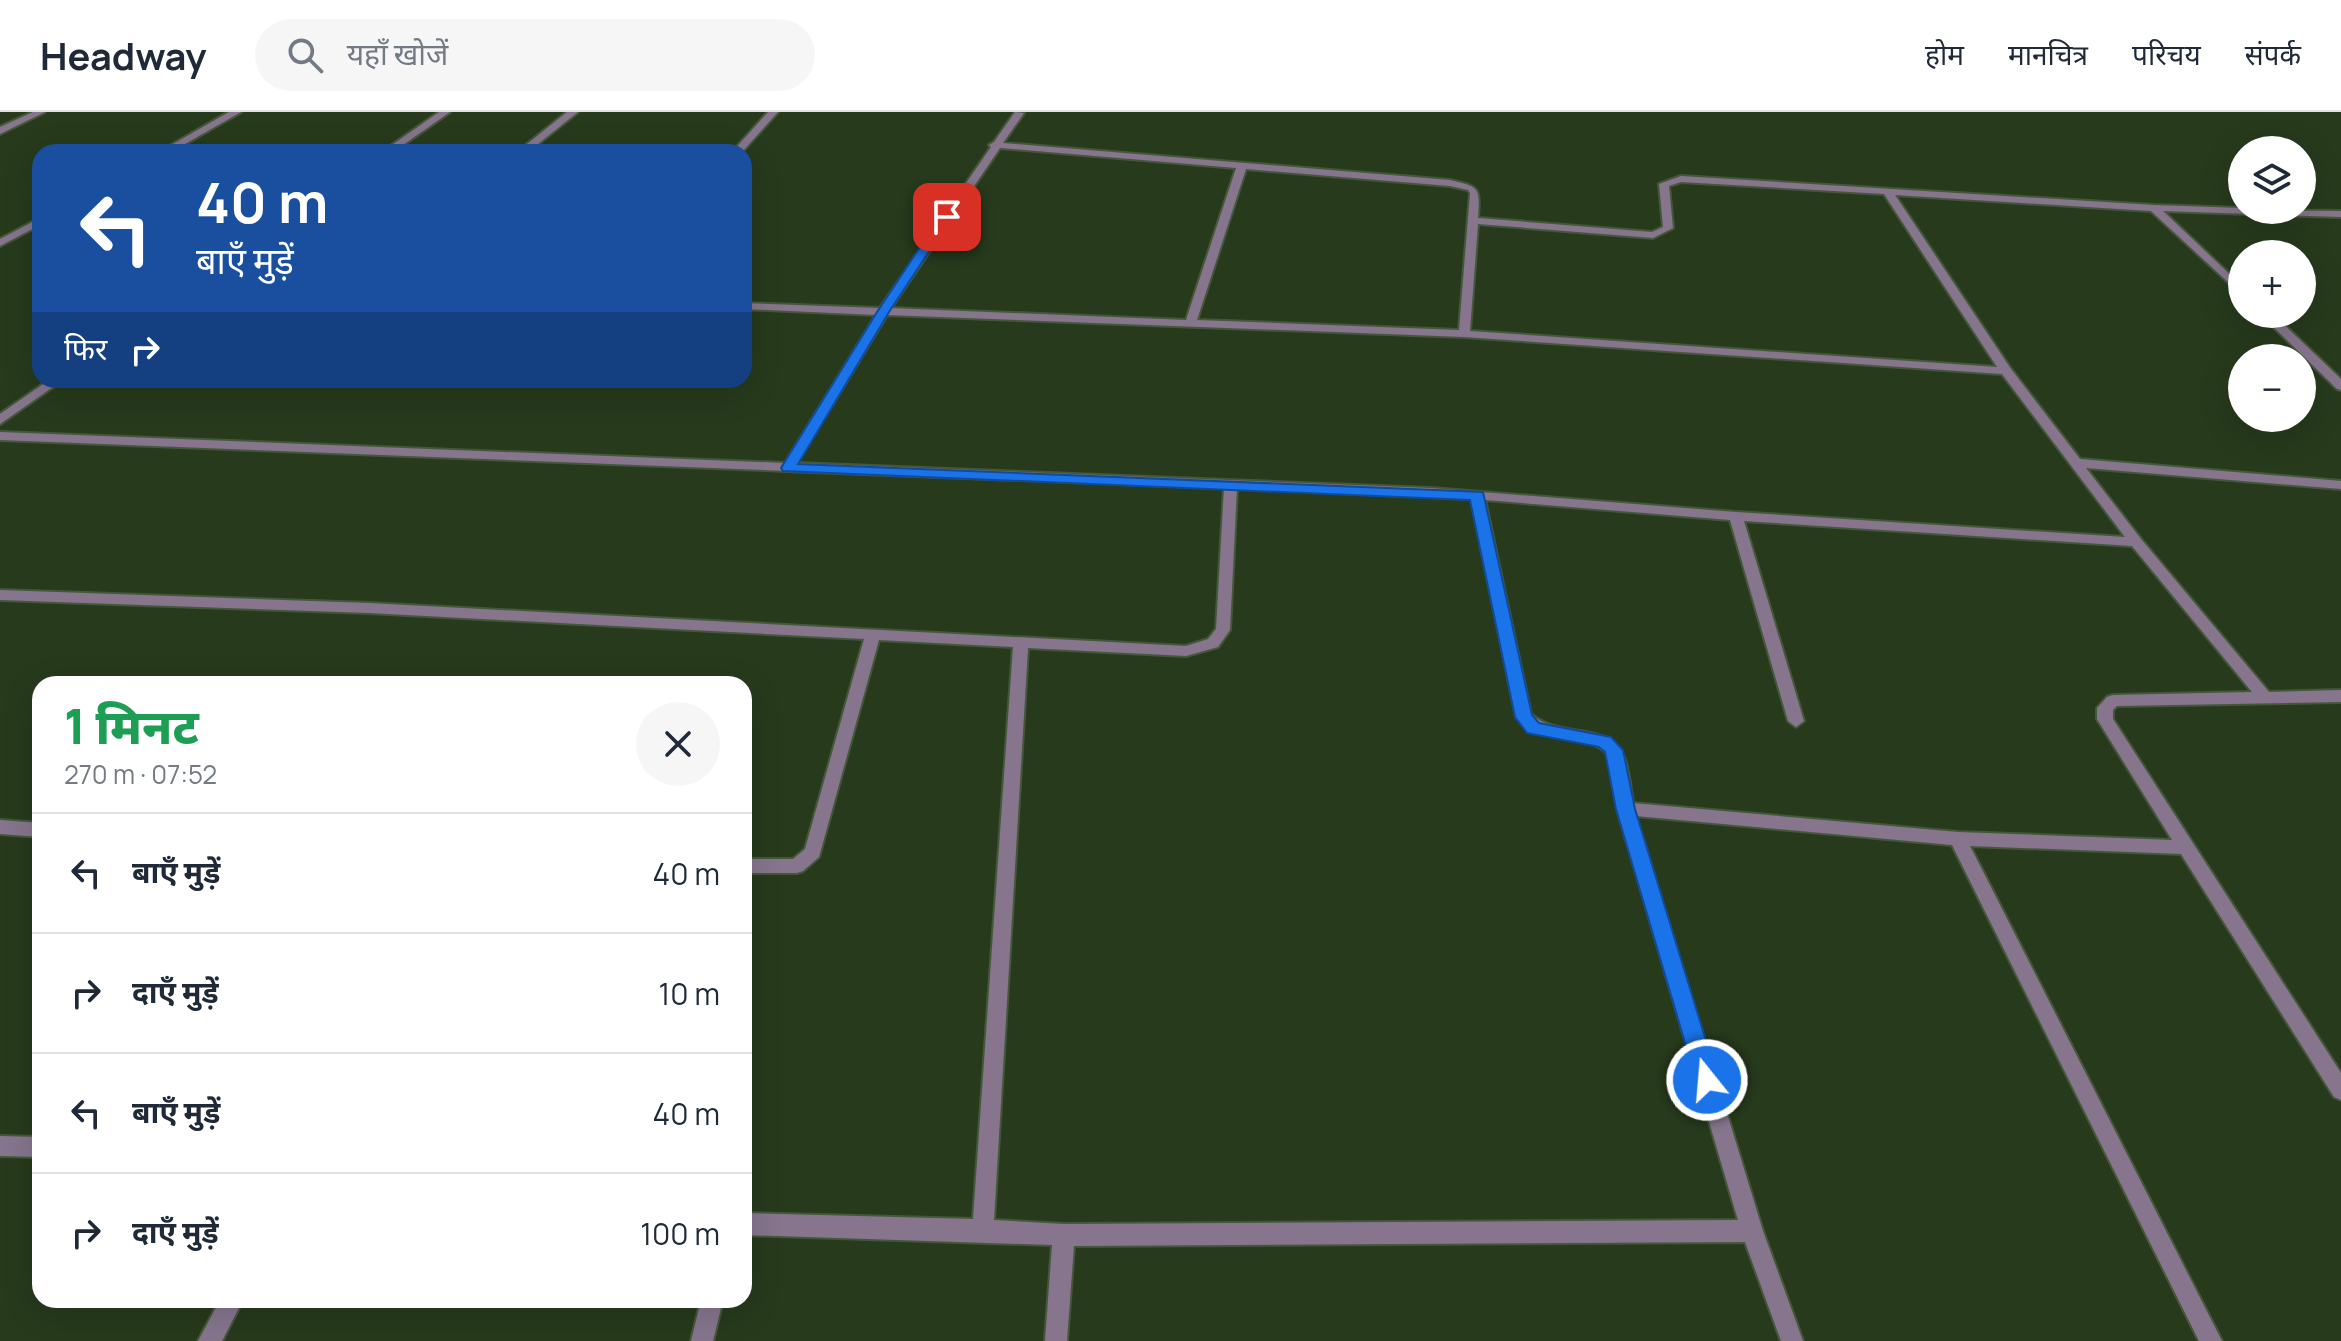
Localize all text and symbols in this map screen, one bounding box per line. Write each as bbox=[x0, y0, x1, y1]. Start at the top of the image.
search box bbox=[255, 19, 815, 91]
text: Headway bbox=[40, 29, 207, 81]
icon: search bbox=[283, 33, 327, 77]
text: यहाँ खोजें bbox=[347, 33, 448, 74]
text: होम bbox=[1925, 35, 1964, 73]
text: मानचित्र bbox=[2008, 35, 2088, 73]
text: परिचय bbox=[2132, 35, 2201, 73]
text: संपर्क bbox=[2245, 35, 2301, 73]
map controls bbox=[2228, 136, 2316, 432]
button: layers bbox=[2228, 136, 2316, 224]
text: 40 m bbox=[196, 163, 328, 240]
icon: left bbox=[64, 176, 168, 280]
pin bbox=[913, 183, 981, 251]
icon: arrive bbox=[925, 195, 969, 239]
text: बाएँ मुड़ें bbox=[196, 236, 294, 285]
button: + bbox=[2228, 240, 2316, 328]
text: फिर bbox=[64, 328, 107, 369]
icon: right bbox=[123, 328, 167, 372]
button: − bbox=[2228, 344, 2316, 432]
text: 1 मिनट bbox=[64, 693, 199, 758]
button: close bbox=[636, 702, 720, 786]
text: 270 m · 07:52 bbox=[64, 756, 217, 792]
icon: left bbox=[64, 851, 108, 895]
text: बाएँ मुड़ें bbox=[132, 851, 220, 892]
text: 40 m bbox=[653, 853, 720, 894]
icon: right bbox=[64, 971, 108, 1015]
text: दाएँ मुड़ें bbox=[132, 971, 219, 1012]
text: 10 m bbox=[659, 973, 720, 1014]
position arrow bbox=[1665, 1038, 1749, 1122]
icon: left bbox=[64, 1091, 108, 1135]
text: बाएँ मुड़ें bbox=[132, 1091, 220, 1132]
text: 40 m bbox=[653, 1093, 720, 1134]
icon: right bbox=[64, 1211, 108, 1255]
text: दाएँ मुड़ें bbox=[132, 1211, 219, 1252]
text: 100 m bbox=[640, 1213, 720, 1254]

